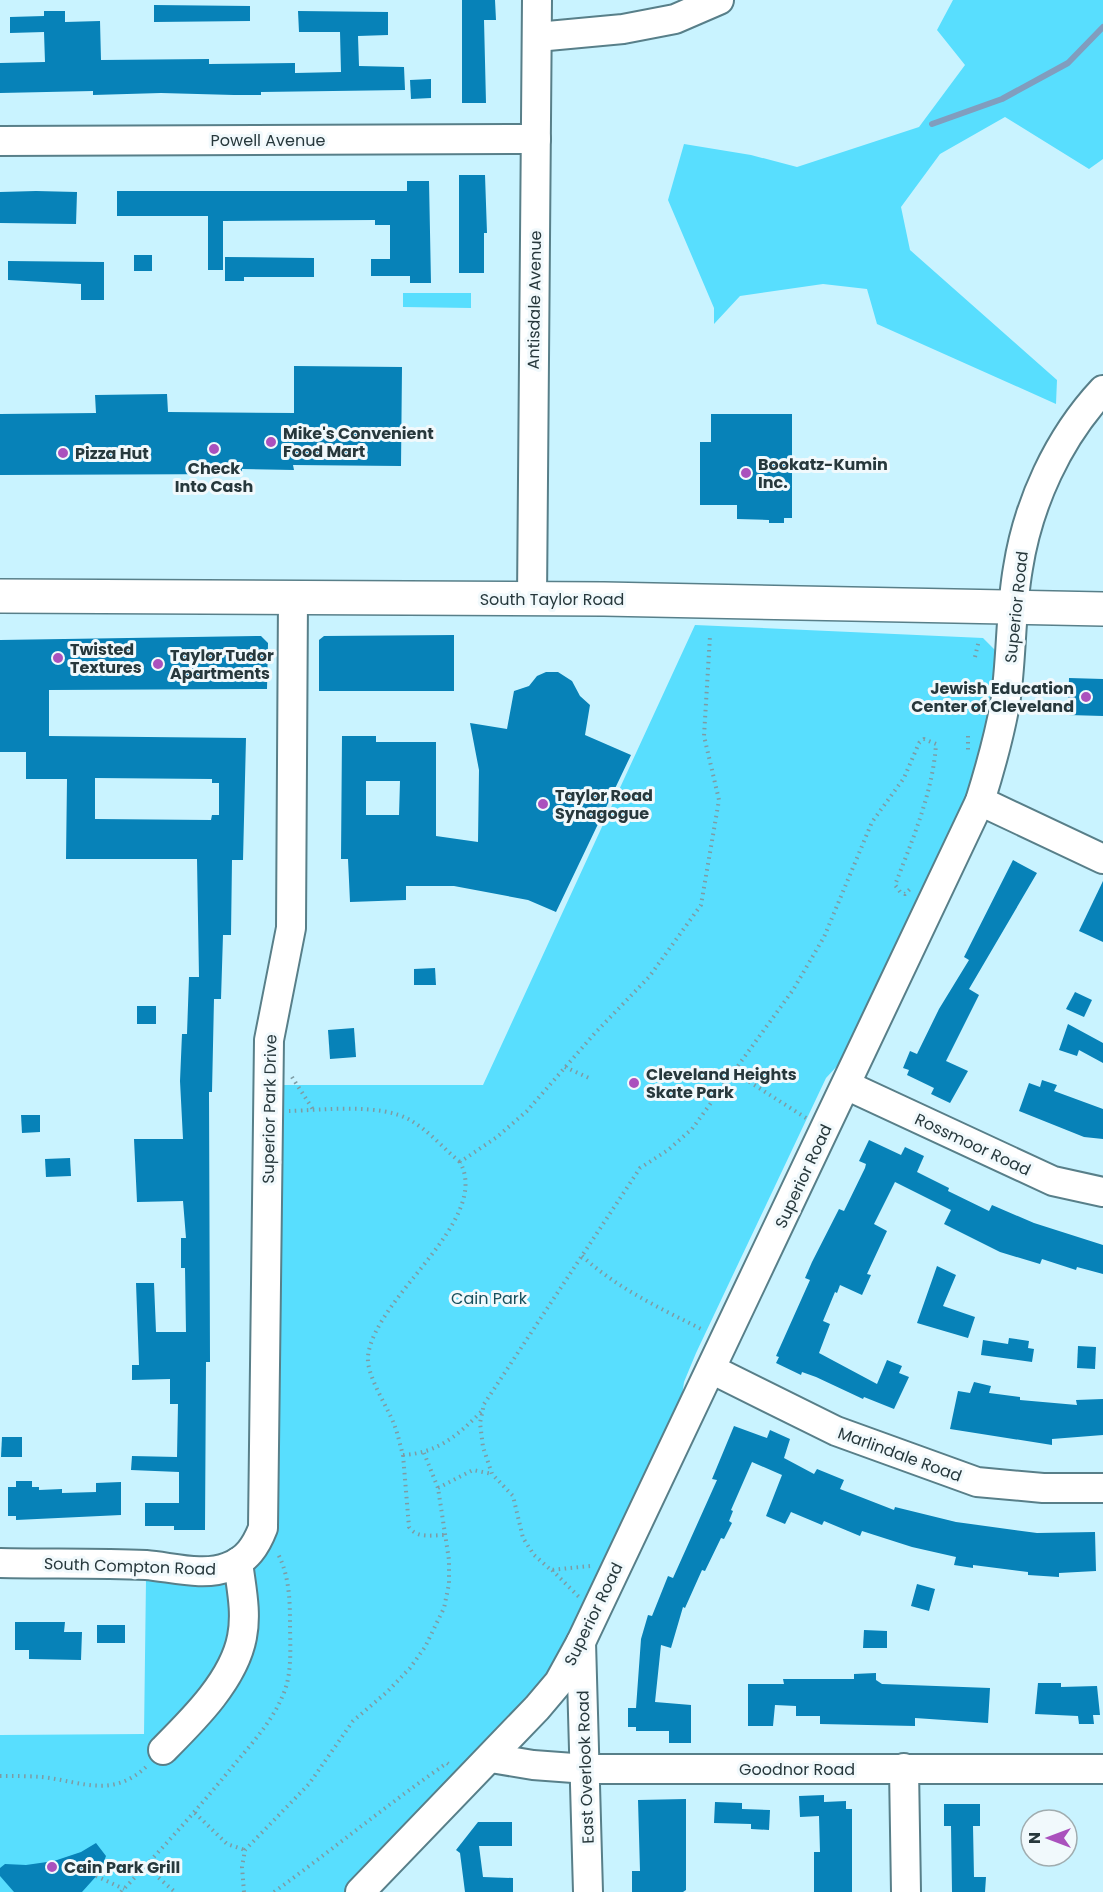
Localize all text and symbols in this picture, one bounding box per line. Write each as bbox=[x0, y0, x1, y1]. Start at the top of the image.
street label: Powell Avenue bbox=[211, 129, 325, 152]
street label: Antisdale Avenue bbox=[522, 230, 547, 370]
place label: Mike's Convenient Food Mart bbox=[283, 422, 434, 463]
marker: Mike's Convenient Food Mart bbox=[264, 435, 278, 449]
place label: Pizza Hut bbox=[75, 442, 149, 465]
marker: Check Into Cash bbox=[207, 442, 221, 456]
marker: Pizza Hut bbox=[56, 446, 70, 460]
place label: Bookatz-Kumin Inc. bbox=[758, 453, 888, 494]
place label: Check Into Cash bbox=[175, 457, 253, 498]
marker: Bookatz-Kumin Inc. bbox=[739, 466, 753, 480]
street label: Superior Road bbox=[999, 550, 1034, 664]
street label: South Taylor Road bbox=[480, 588, 624, 611]
place label: Twisted Textures bbox=[70, 638, 142, 679]
place label: Taylor Tudor Apartments bbox=[170, 644, 274, 685]
marker: Twisted Textures bbox=[51, 651, 65, 665]
marker: Taylor Tudor Apartments bbox=[151, 657, 165, 671]
place label: Jewish Education Center of Cleveland bbox=[911, 677, 1074, 718]
marker: Jewish Education Center of Cleveland bbox=[1079, 690, 1093, 704]
place label: Taylor Road Synagogue bbox=[555, 784, 653, 825]
marker: Taylor Road Synagogue bbox=[536, 797, 550, 811]
street label: Superior Park Drive bbox=[257, 1034, 282, 1184]
place label: Cleveland Heights Skate Park bbox=[646, 1063, 797, 1104]
marker: Cleveland Heights Skate Park bbox=[627, 1076, 641, 1090]
street label: Rossmoor Road bbox=[911, 1108, 1035, 1181]
street label: Superior Road bbox=[769, 1120, 838, 1232]
park label: Cain Park bbox=[451, 1287, 528, 1310]
street label: Marlindale Road bbox=[835, 1421, 965, 1488]
street label: South Compton Road bbox=[43, 1552, 216, 1581]
street label: Superior Road bbox=[558, 1559, 628, 1670]
street label: East Overlook Road bbox=[571, 1690, 600, 1844]
street label: Goodnor Road bbox=[739, 1758, 855, 1781]
north arrow bbox=[1019, 1808, 1079, 1868]
text: N bbox=[1023, 1832, 1046, 1844]
place label: Cain Park Grill bbox=[64, 1856, 180, 1879]
marker: Cain Park Grill bbox=[45, 1860, 59, 1874]

